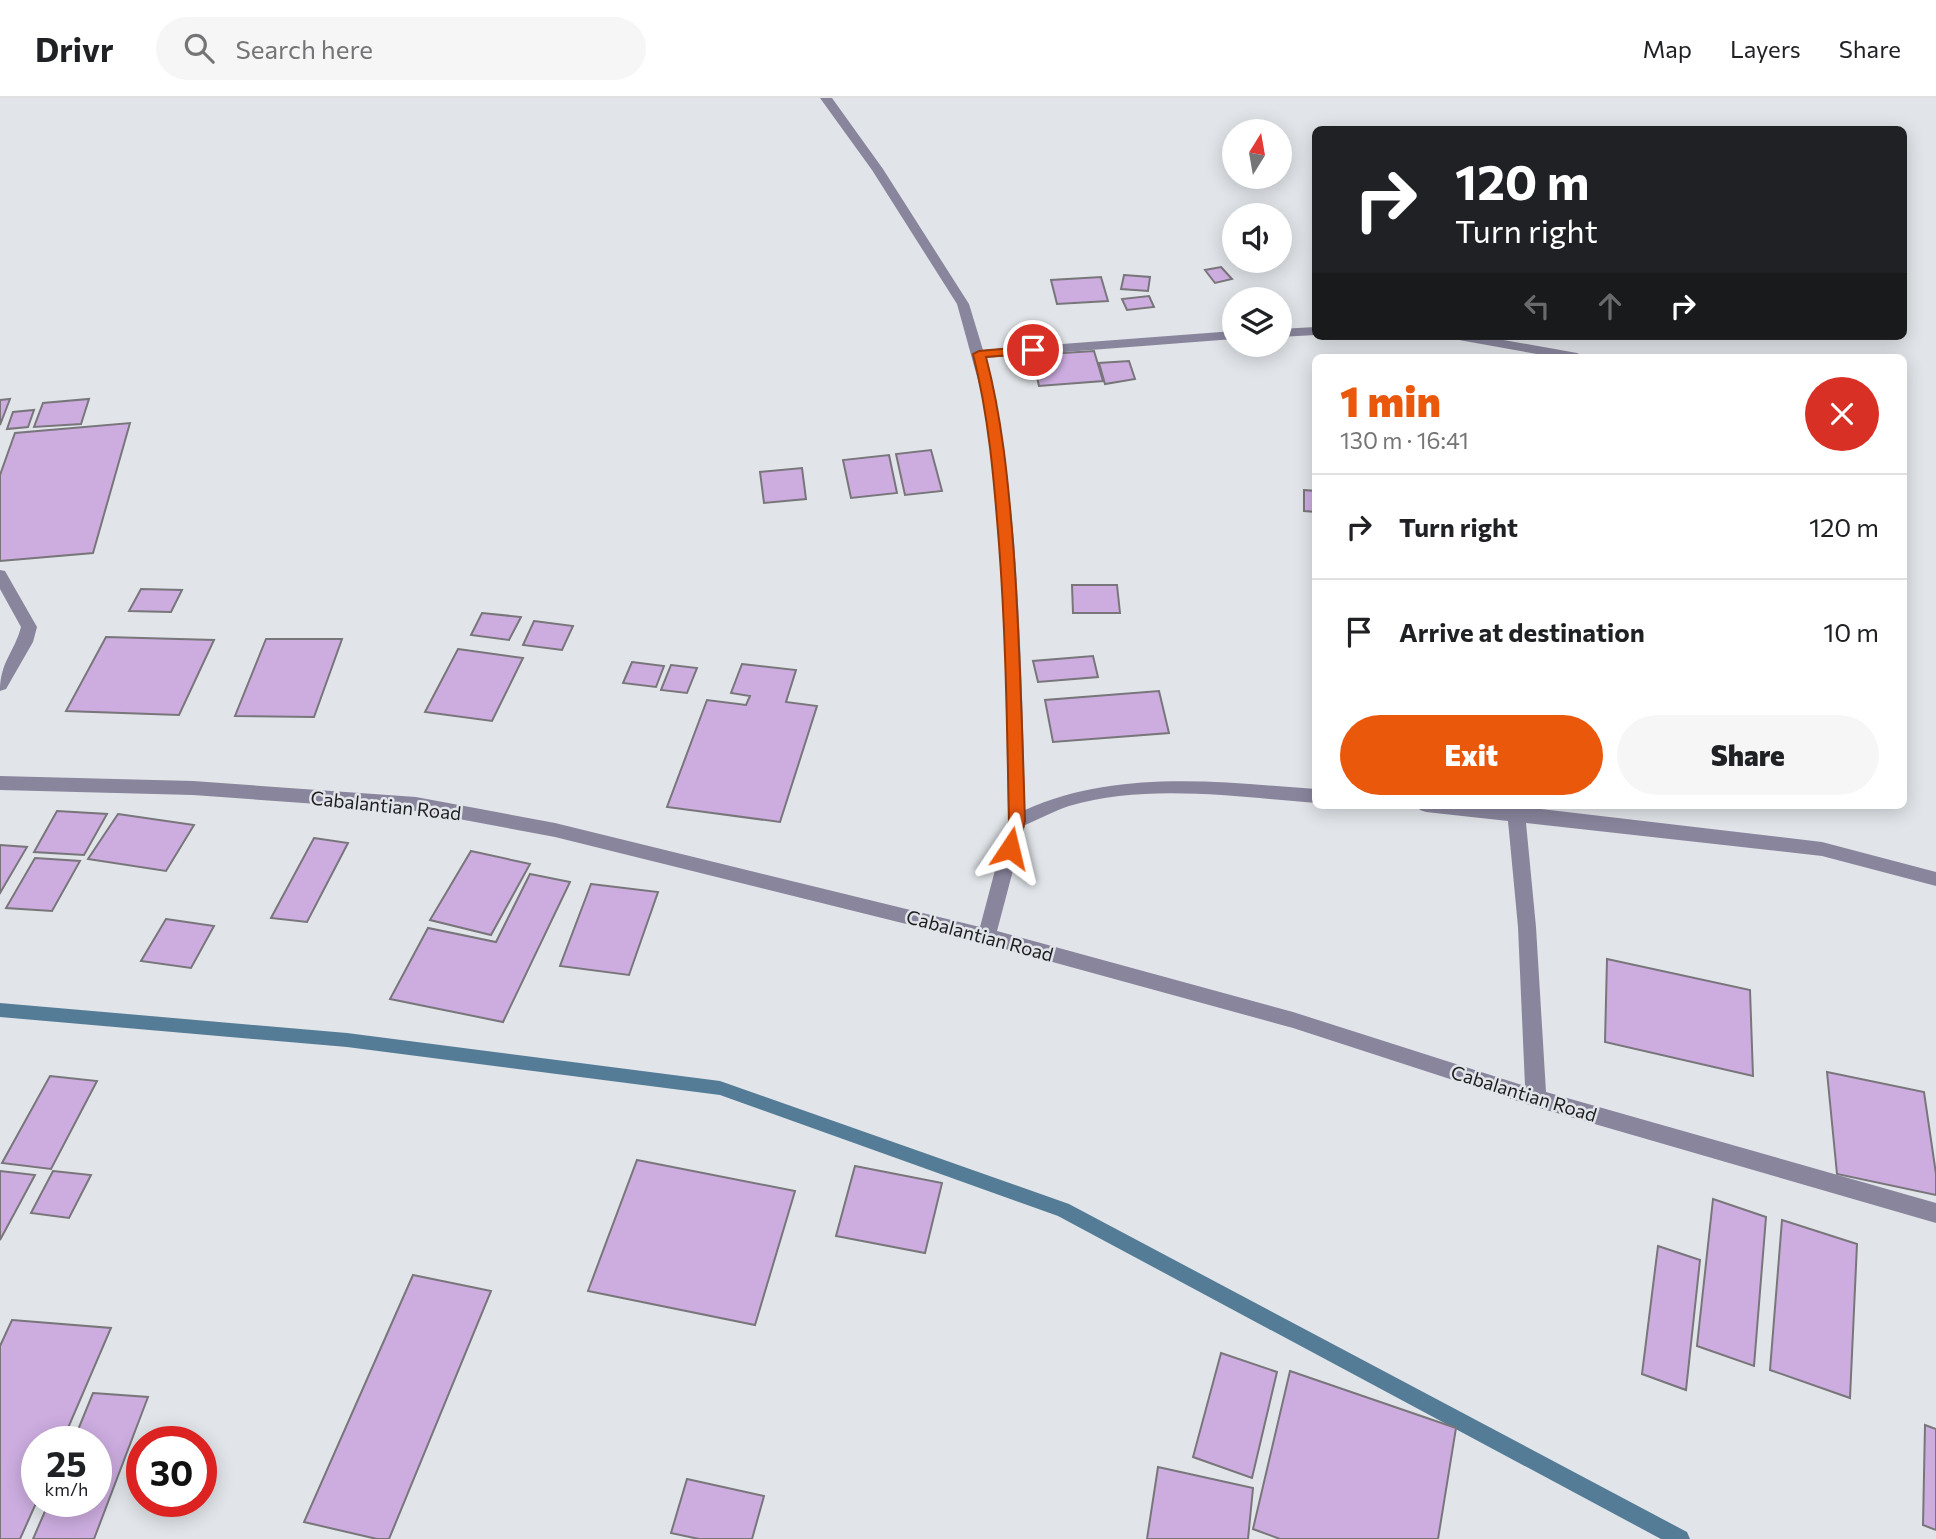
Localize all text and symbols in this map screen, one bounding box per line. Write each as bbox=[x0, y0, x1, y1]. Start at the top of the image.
search box bbox=[156, 17, 646, 80]
text: Drivr bbox=[35, 28, 114, 69]
icon: search bbox=[180, 29, 218, 67]
text: Search here bbox=[236, 33, 373, 64]
text: Map bbox=[1643, 34, 1692, 63]
text: Layers bbox=[1730, 34, 1801, 63]
text: Share bbox=[1839, 34, 1901, 63]
north arrow bbox=[1222, 119, 1292, 189]
map controls bbox=[1222, 119, 1292, 357]
text: 120 m bbox=[1455, 150, 1589, 210]
icon: right bbox=[1340, 154, 1431, 245]
button: sound bbox=[1222, 203, 1292, 273]
text: Turn right bbox=[1455, 210, 1598, 250]
button: layers bbox=[1222, 287, 1292, 357]
icon: left bbox=[1518, 287, 1556, 325]
icon: ahead bbox=[1591, 287, 1629, 325]
icon: right bbox=[1664, 287, 1702, 325]
pin bbox=[1003, 320, 1063, 380]
icon: arrive bbox=[1014, 331, 1052, 369]
text: 1 min bbox=[1340, 374, 1441, 426]
button: close bbox=[1805, 377, 1879, 451]
text: 130 m · 16:41 bbox=[1340, 426, 1469, 454]
icon: right bbox=[1340, 508, 1378, 546]
text: Turn right bbox=[1399, 511, 1518, 542]
text: 120 m bbox=[1809, 511, 1879, 542]
icon: arrive bbox=[1340, 613, 1378, 651]
text: Arrive at destination bbox=[1399, 616, 1645, 647]
text: 10 m bbox=[1823, 616, 1879, 647]
button: Exit bbox=[1340, 715, 1603, 795]
button: Share bbox=[1617, 715, 1879, 795]
street label: Cabalantian Road bbox=[310, 786, 462, 824]
position arrow bbox=[973, 811, 1047, 885]
street label: Cabalantian Road bbox=[904, 904, 1056, 966]
street label: Cabalantian Road bbox=[1448, 1060, 1600, 1126]
speed limit sign: 30 bbox=[126, 1426, 217, 1517]
text: 25 bbox=[46, 1441, 87, 1484]
text: km/h bbox=[45, 1478, 88, 1500]

